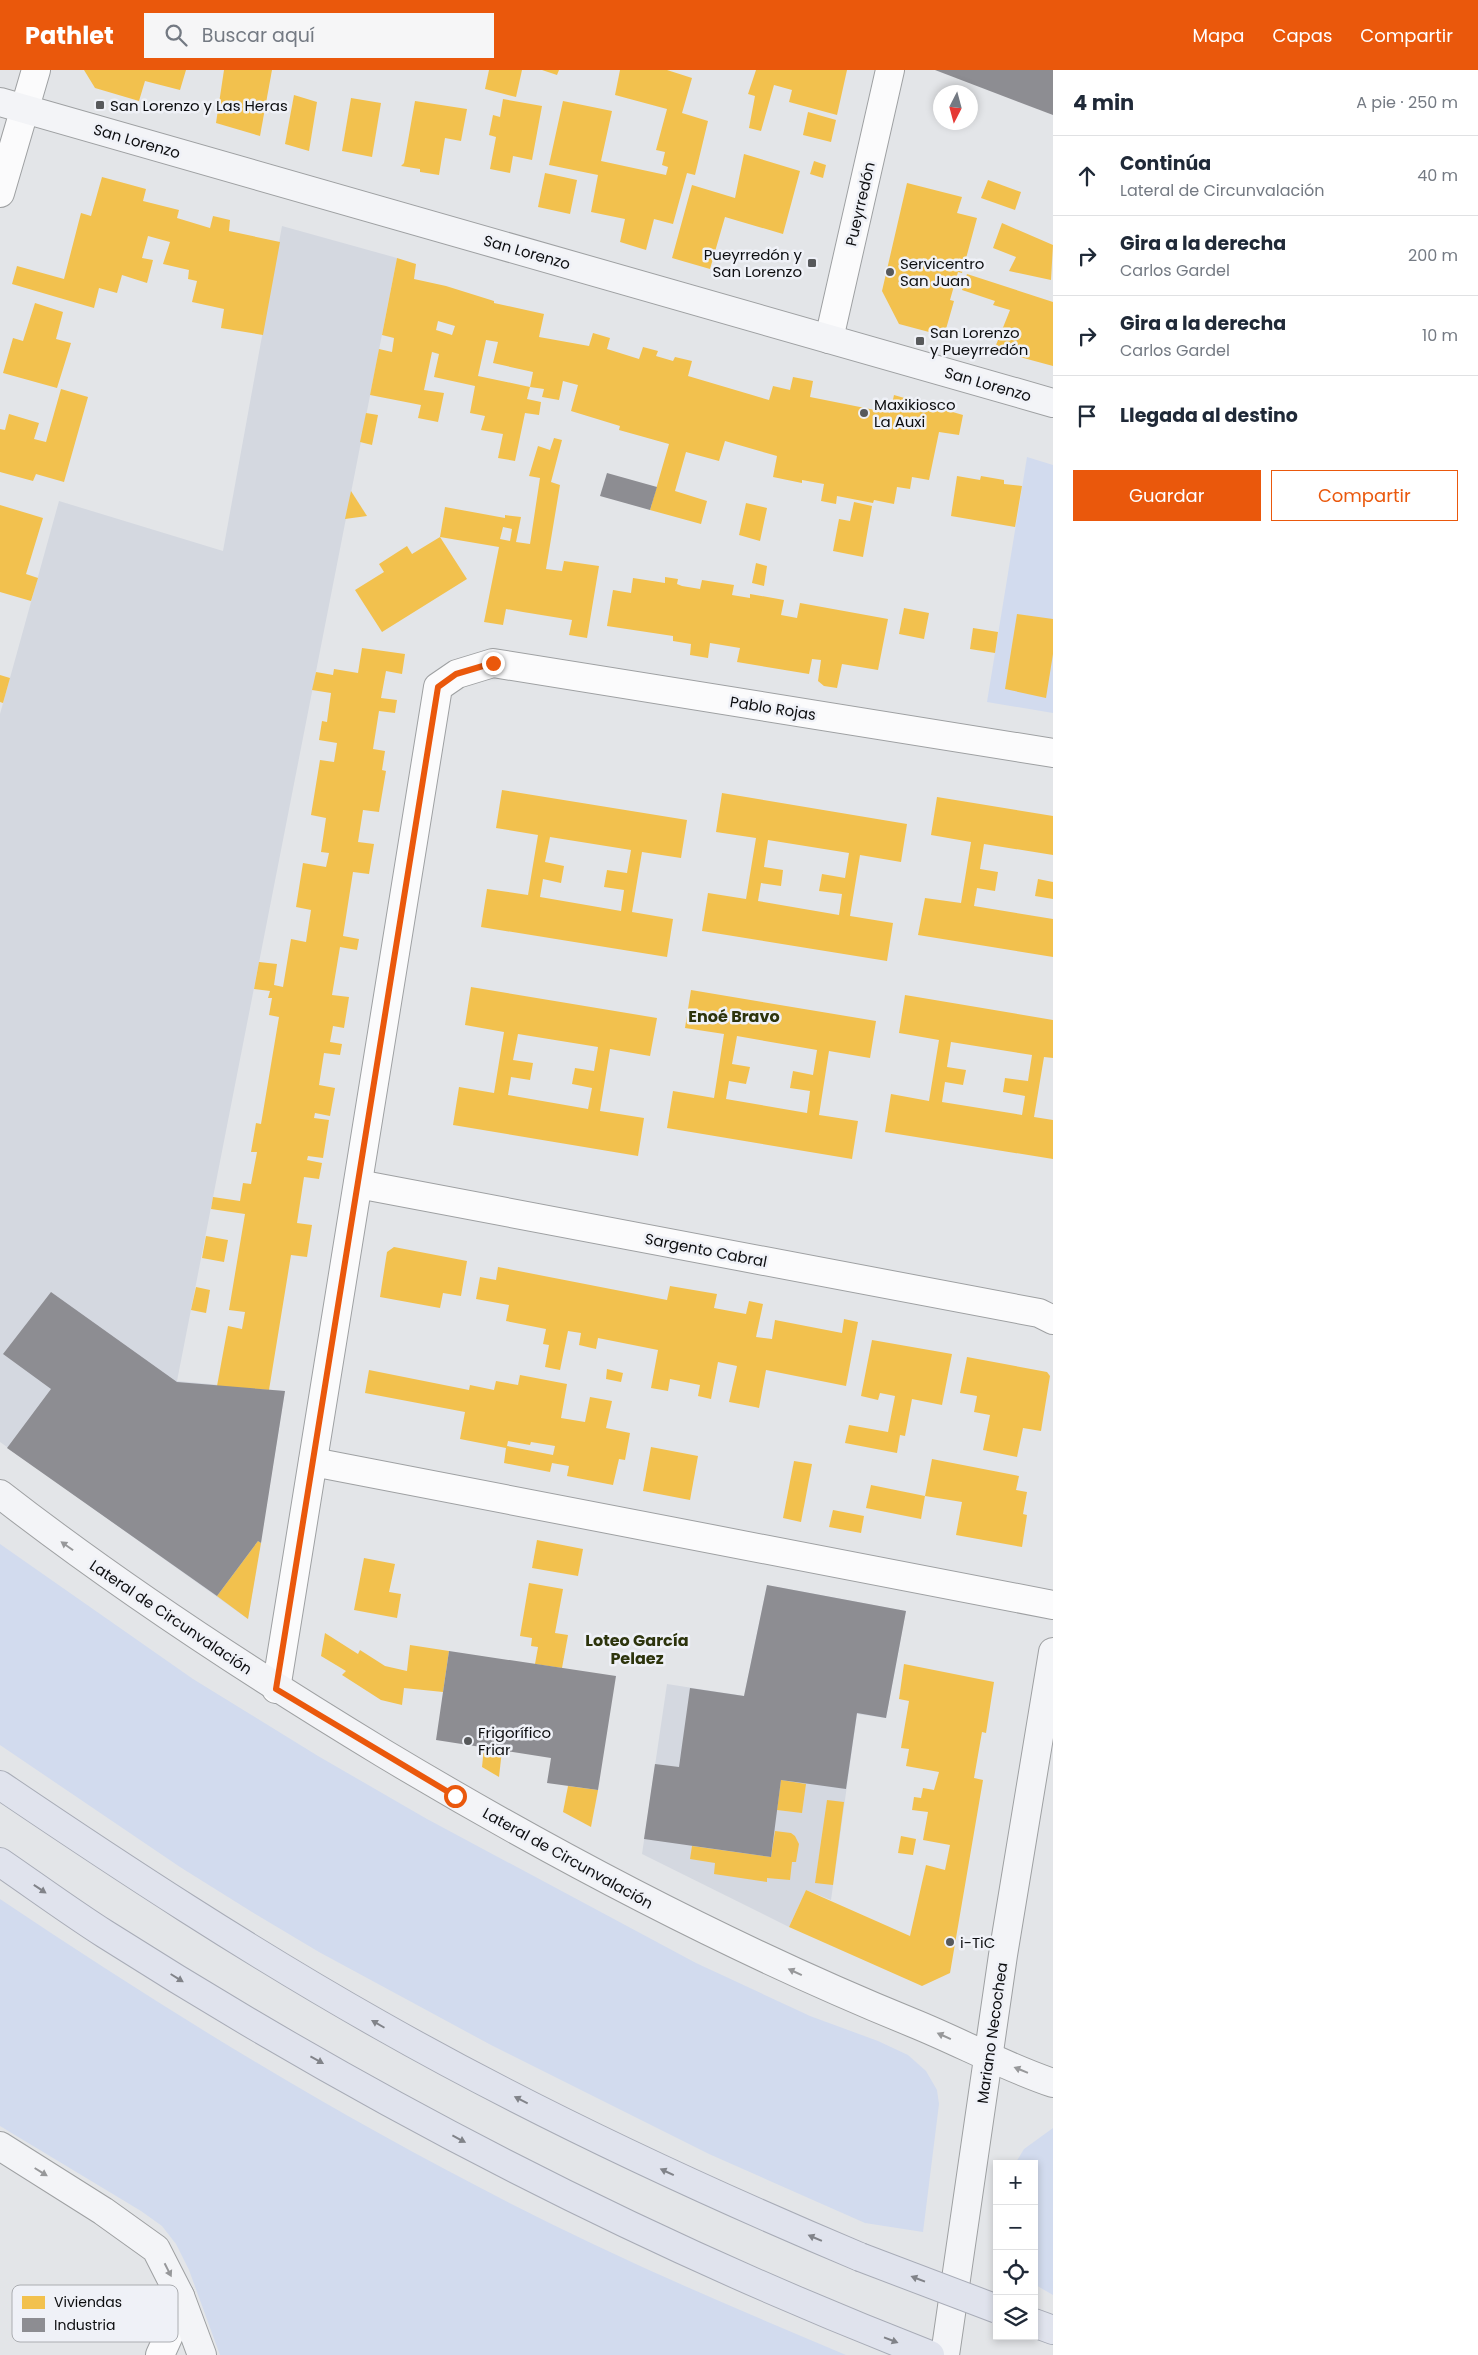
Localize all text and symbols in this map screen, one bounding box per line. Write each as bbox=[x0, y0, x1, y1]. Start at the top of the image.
search box bbox=[144, 13, 494, 58]
text: Pathlet bbox=[25, 19, 114, 52]
icon: search bbox=[162, 21, 190, 49]
text: Buscar aquí bbox=[202, 22, 315, 49]
text: Mapa bbox=[1192, 23, 1245, 48]
text: Capas bbox=[1273, 23, 1332, 48]
text: Compartir bbox=[1360, 23, 1453, 48]
north arrow bbox=[933, 85, 978, 130]
text: 4 min bbox=[1073, 88, 1134, 117]
text: A pie · 250 m bbox=[1356, 91, 1458, 114]
place label: San Lorenzo y Las Heras bbox=[110, 95, 288, 116]
marker: San Lorenzo y Las Heras bbox=[94, 99, 106, 111]
street label: San Lorenzo bbox=[91, 119, 183, 163]
text: Continúa bbox=[1120, 150, 1211, 177]
street label: Pueyrredón bbox=[840, 160, 880, 248]
icon: ahead bbox=[1073, 162, 1101, 190]
text: 40 m bbox=[1417, 164, 1458, 187]
text: Lateral de Circunvalación bbox=[1120, 179, 1325, 202]
street label: San Lorenzo bbox=[481, 230, 573, 274]
text: Gira a la derecha bbox=[1120, 230, 1286, 257]
icon: right bbox=[1073, 242, 1101, 270]
place label: Pueyrredón y San Lorenzo bbox=[704, 244, 803, 282]
text: 200 m bbox=[1408, 244, 1458, 267]
place label: Servicentro San Juan bbox=[900, 253, 984, 291]
marker: Pueyrredón y San Lorenzo bbox=[806, 257, 818, 269]
text: Carlos Gardel bbox=[1120, 259, 1230, 282]
marker: Servicentro San Juan bbox=[884, 266, 896, 278]
text: Gira a la derecha bbox=[1120, 310, 1286, 337]
place label: San Lorenzo y Pueyrredón bbox=[930, 322, 1028, 360]
icon: right bbox=[1073, 322, 1101, 350]
text: 10 m bbox=[1422, 324, 1458, 347]
marker: San Lorenzo y Pueyrredón bbox=[914, 335, 926, 347]
text: Carlos Gardel bbox=[1120, 339, 1230, 362]
street label: San Lorenzo bbox=[942, 362, 1034, 406]
place label: Maxikiosco La Auxi bbox=[874, 394, 955, 432]
icon: arrive bbox=[1073, 402, 1101, 430]
text: Llegada al destino bbox=[1120, 402, 1298, 429]
marker: Maxikiosco La Auxi bbox=[858, 407, 870, 419]
button: Guardar bbox=[1073, 470, 1261, 521]
button: Compartir bbox=[1271, 470, 1458, 521]
route end bbox=[482, 652, 505, 675]
street label: Pablo Rojas bbox=[729, 691, 818, 725]
district label: Enoé Bravo bbox=[688, 1005, 780, 1028]
street label: Sargento Cabral bbox=[643, 1228, 769, 1272]
one-way arrow bbox=[60, 1541, 74, 1551]
street label: Lateral de Circunvalación bbox=[86, 1555, 256, 1679]
district label: Loteo García Pelaez bbox=[585, 1629, 689, 1670]
place label: Frigorífico Friar bbox=[478, 1722, 551, 1760]
marker: Frigorífico Friar bbox=[462, 1735, 474, 1747]
route start bbox=[444, 1785, 467, 1808]
street label: Lateral de Circunvalación bbox=[479, 1802, 657, 1914]
one-way arrow bbox=[34, 1884, 47, 1894]
place label: i-TiC bbox=[960, 1932, 995, 1953]
marker: i-TiC bbox=[944, 1936, 956, 1948]
street label: Mariano Necochea bbox=[972, 1961, 1012, 2105]
one-way arrow bbox=[788, 1968, 802, 1976]
one-way arrow bbox=[170, 1973, 183, 1982]
one-way arrow bbox=[371, 2019, 384, 2028]
one-way arrow bbox=[937, 2032, 951, 2040]
one-way arrow bbox=[309, 2056, 324, 2064]
one-way arrow bbox=[1013, 2066, 1028, 2074]
one-way arrow bbox=[514, 2096, 529, 2104]
one-way arrow bbox=[451, 2135, 466, 2143]
map controls bbox=[993, 2160, 1038, 2340]
button: + bbox=[993, 2160, 1038, 2205]
one-way arrow bbox=[35, 2167, 48, 2177]
one-way arrow bbox=[660, 2168, 674, 2176]
button: − bbox=[993, 2205, 1038, 2250]
one-way arrow bbox=[808, 2234, 822, 2242]
button: locate bbox=[993, 2250, 1038, 2295]
one-way arrow bbox=[164, 2263, 172, 2277]
one-way arrow bbox=[911, 2275, 926, 2282]
legend bbox=[12, 2285, 178, 2342]
text: Viviendas bbox=[54, 2292, 122, 2312]
button: layers bbox=[993, 2295, 1038, 2340]
text: Industria bbox=[54, 2315, 115, 2335]
one-way arrow bbox=[884, 2336, 899, 2344]

